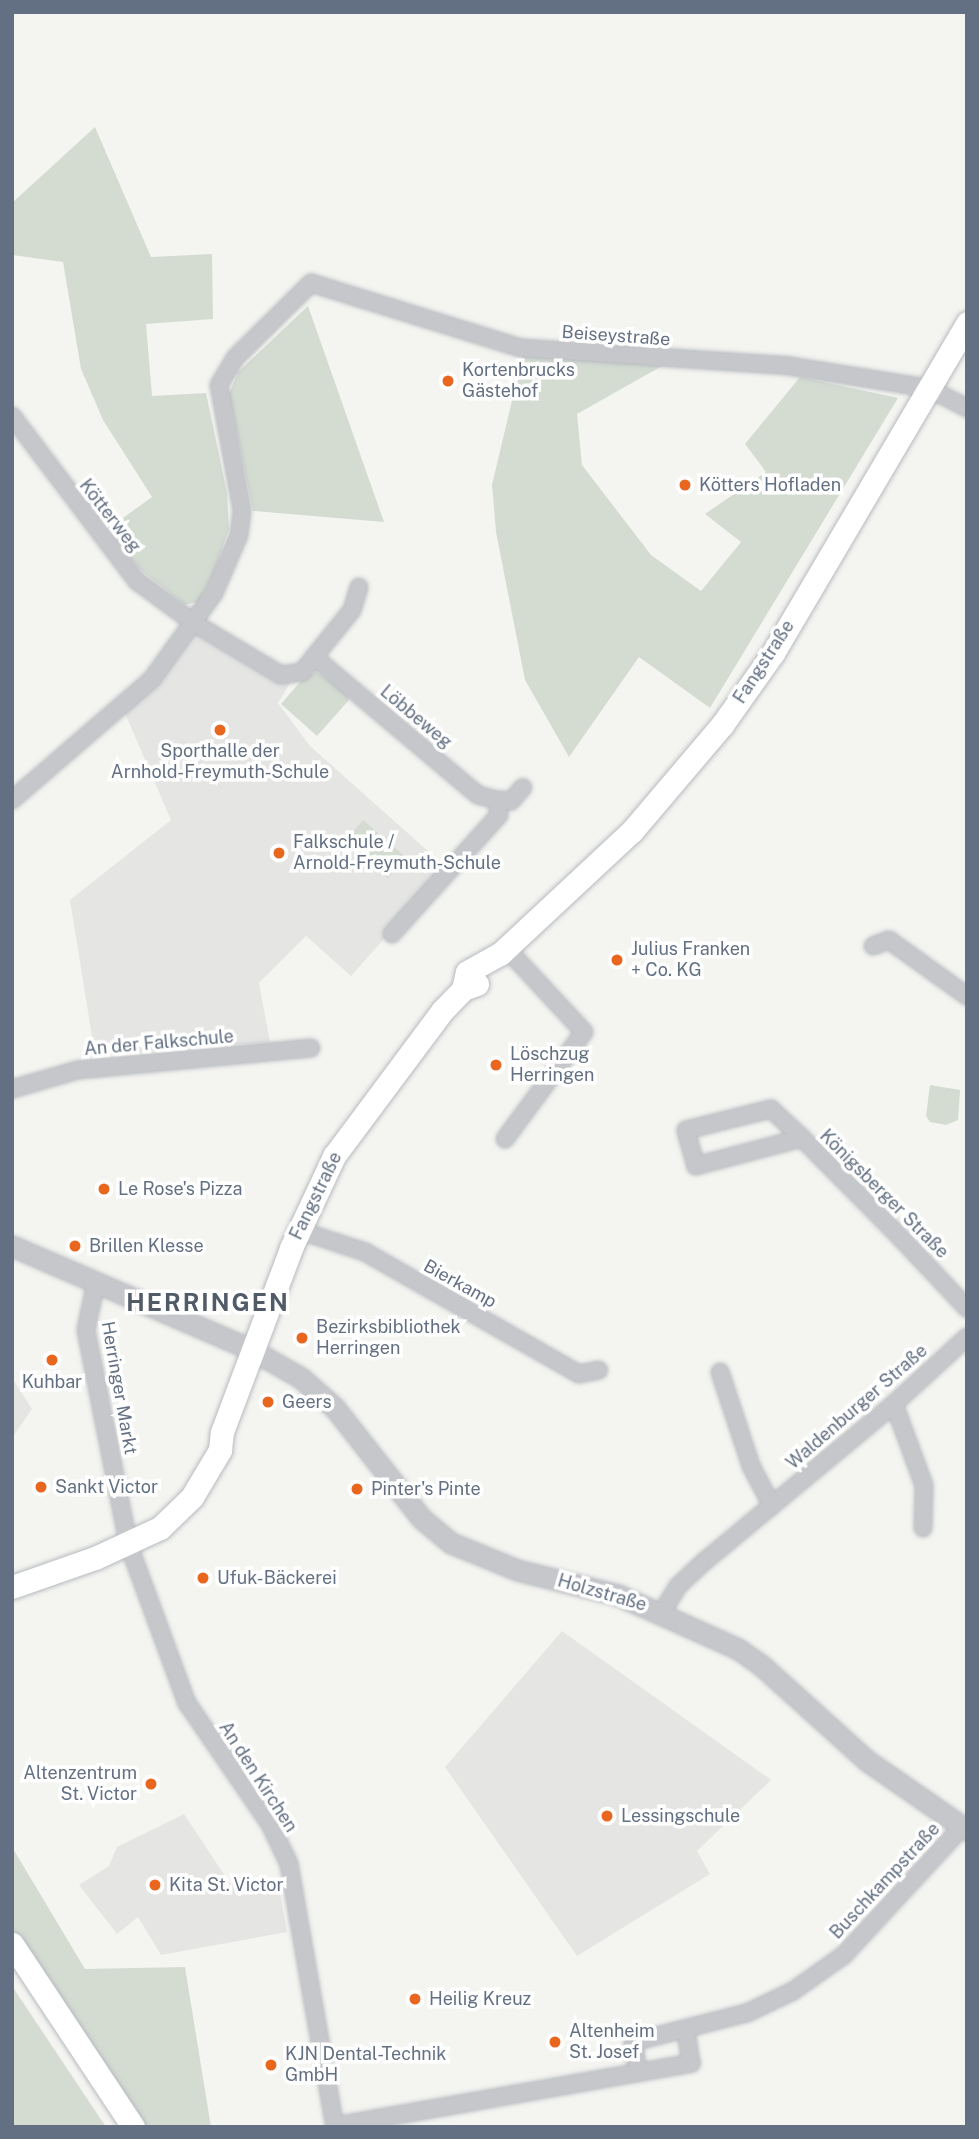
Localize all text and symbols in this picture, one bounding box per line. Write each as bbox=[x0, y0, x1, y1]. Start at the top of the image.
street label: Beiseystraße bbox=[561, 321, 671, 351]
place label: Kortenbrucks Gästehof bbox=[462, 360, 575, 402]
marker: Kortenbrucks Gästehof bbox=[440, 373, 456, 389]
place label: Kötters Hofladen bbox=[699, 474, 841, 496]
street label: Kötterweg bbox=[75, 475, 145, 557]
marker: Kötters Hofladen bbox=[677, 477, 693, 493]
street label: Fangstraße bbox=[729, 616, 799, 708]
street label: Löbbeweg bbox=[376, 681, 456, 753]
marker: Sporthalle der Arnhold-Freymuth-Schule bbox=[212, 722, 228, 738]
place label: Sporthalle der Arnhold-Freymuth-Schule bbox=[111, 741, 329, 784]
place label: Falkschule / Arnold-Freymuth-Schule bbox=[293, 832, 501, 874]
marker: Falkschule / Arnold-Freymuth-Schule bbox=[271, 845, 287, 861]
place label: Julius Franken + Co. KG bbox=[631, 939, 750, 982]
marker: Julius Franken + Co. KG bbox=[609, 952, 625, 968]
street label: An der Falkschule bbox=[83, 1026, 235, 1060]
place label: Löschzug Herringen bbox=[510, 1044, 594, 1086]
marker: Löschzug Herringen bbox=[488, 1057, 504, 1073]
street label: Königsberger Straße bbox=[815, 1125, 953, 1263]
street label: Fangstraße bbox=[285, 1149, 347, 1243]
place label: Le Rose's Pizza bbox=[118, 1178, 243, 1200]
marker: Le Rose's Pizza bbox=[96, 1181, 112, 1197]
place label: Brillen Klesse bbox=[89, 1235, 204, 1257]
marker: Brillen Klesse bbox=[67, 1238, 83, 1254]
street label: Bierkamp bbox=[420, 1255, 500, 1313]
district label: HERRINGEN bbox=[127, 1289, 289, 1317]
place label: Bezirksbibliothek Herringen bbox=[316, 1317, 461, 1360]
street label: Herringer Markt bbox=[97, 1320, 141, 1456]
marker: Bezirksbibliothek Herringen bbox=[294, 1330, 310, 1346]
street label: Waldenburger Straße bbox=[782, 1340, 932, 1474]
marker: Kuhbar bbox=[44, 1352, 60, 1368]
place label: Kuhbar bbox=[22, 1371, 82, 1393]
place label: Geers bbox=[282, 1391, 332, 1413]
marker: Geers bbox=[260, 1394, 276, 1410]
place label: Sankt Victor bbox=[55, 1476, 158, 1498]
place label: Pinter's Pinte bbox=[371, 1478, 481, 1500]
marker: Sankt Victor bbox=[33, 1479, 49, 1495]
marker: Pinter's Pinte bbox=[349, 1481, 365, 1497]
place label: Ufuk-Bäckerei bbox=[217, 1567, 337, 1589]
marker: Ufuk-Bäckerei bbox=[195, 1570, 211, 1586]
street label: Holzstraße bbox=[555, 1570, 649, 1616]
street label: An den Kirchen bbox=[214, 1718, 302, 1836]
place label: Altenzentrum St. Victor bbox=[23, 1763, 137, 1806]
marker: Altenzentrum St. Victor bbox=[143, 1776, 159, 1792]
place label: Lessingschule bbox=[621, 1805, 740, 1827]
marker: Lessingschule bbox=[599, 1808, 615, 1824]
street label: Buschkampstraße bbox=[826, 1818, 944, 1944]
place label: Kita St. Victor bbox=[169, 1874, 284, 1896]
marker: Kita St. Victor bbox=[147, 1877, 163, 1893]
place label: Heilig Kreuz bbox=[429, 1988, 531, 2010]
marker: Heilig Kreuz bbox=[407, 1991, 423, 2007]
place label: Altenheim St. Josef bbox=[569, 2021, 655, 2064]
marker: Altenheim St. Josef bbox=[547, 2034, 563, 2050]
place label: KJN Dental-Technik GmbH bbox=[285, 2044, 446, 2086]
marker: KJN Dental-Technik GmbH bbox=[263, 2057, 279, 2073]

